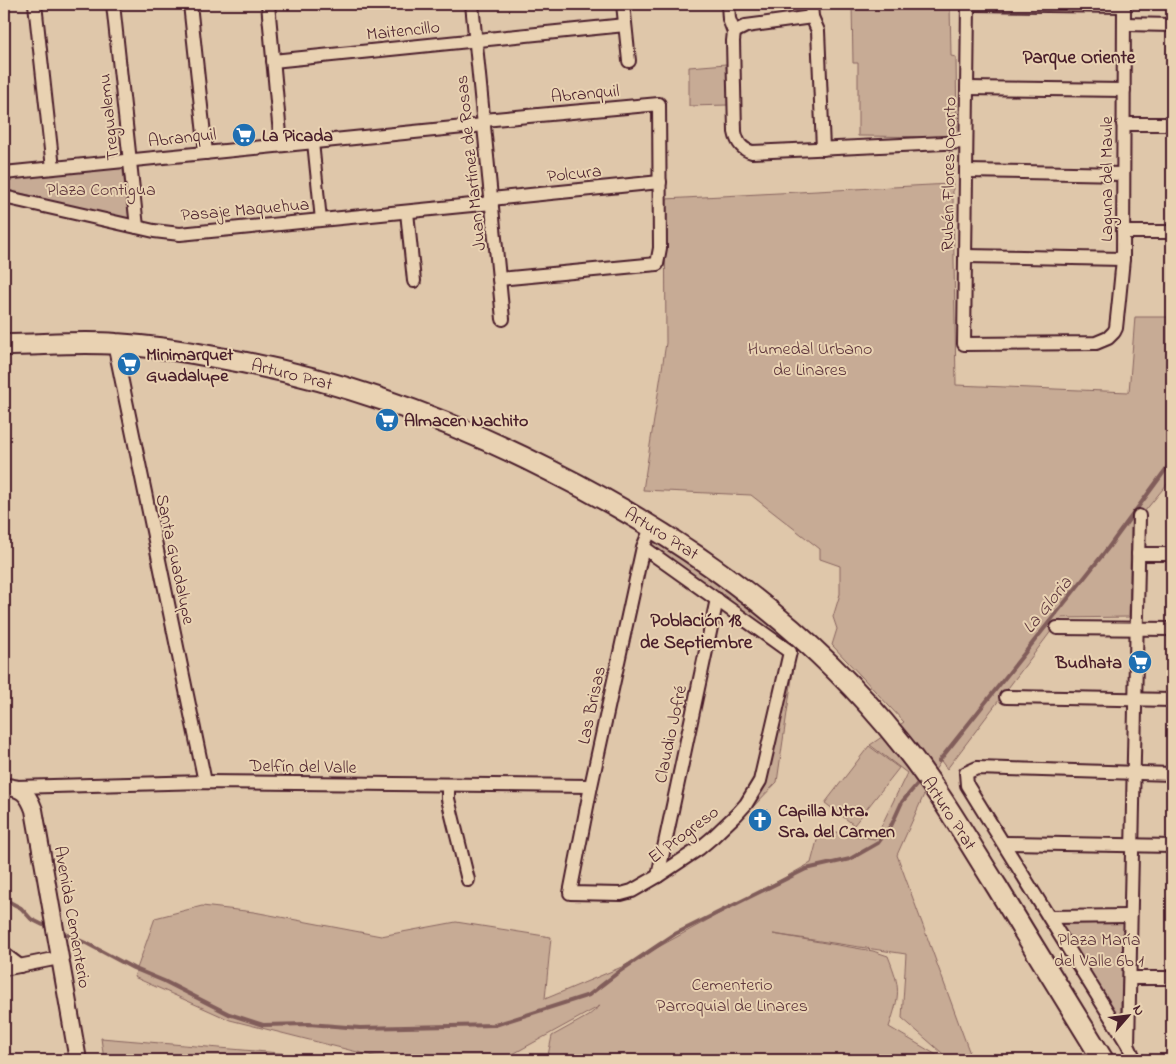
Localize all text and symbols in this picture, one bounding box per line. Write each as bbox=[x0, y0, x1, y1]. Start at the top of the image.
street label: Maitencillo bbox=[365, 15, 441, 49]
district label: Parque Oriente bbox=[1023, 45, 1136, 72]
street label: Tregualemu bbox=[92, 72, 128, 162]
street label: Juan Martínez de Rosas bbox=[450, 74, 494, 252]
street label: Abranquil bbox=[550, 79, 621, 111]
street label: Rubén Flores Oporto bbox=[936, 97, 964, 251]
street label: Laguna del Maule bbox=[1095, 115, 1122, 242]
street label: Abranquil bbox=[147, 122, 218, 156]
supermarket icon: La Picada bbox=[231, 122, 257, 148]
place label: La Picada bbox=[262, 124, 333, 150]
street label: Polcura bbox=[546, 159, 603, 191]
park label: Plaza Contigua bbox=[46, 178, 156, 205]
street label: Pasaje Maquehua bbox=[180, 192, 311, 230]
park label: Humedal Urbano de Linares bbox=[748, 337, 872, 384]
place label: Minimarquet Guadalupe bbox=[146, 343, 234, 390]
supermarket icon: Minimarquet Guadalupe bbox=[116, 351, 142, 377]
street label: Arturo Prat bbox=[248, 353, 335, 399]
supermarket icon: Almacen Nachito bbox=[374, 407, 400, 433]
place label: Almacen Nachito bbox=[404, 409, 528, 435]
street label: Santa Guadalupe bbox=[148, 492, 201, 628]
street label: Arturo Prat bbox=[619, 502, 703, 568]
water label: La Gloria bbox=[1016, 571, 1080, 640]
district label: Población 18 de Septiembre bbox=[640, 608, 753, 657]
supermarket icon: Budhata bbox=[1127, 649, 1153, 675]
place label: Budhata bbox=[1054, 651, 1122, 677]
street label: Las Brisas bbox=[572, 664, 614, 747]
street label: Claudio Jofré bbox=[649, 682, 695, 786]
street label: Delfín del Valle bbox=[248, 754, 358, 782]
street label: Arturo Prat bbox=[915, 772, 982, 856]
place label: Capilla Ntra. Sra. del Carmen bbox=[778, 799, 895, 846]
street label: El Progreso bbox=[643, 800, 726, 872]
church icon: Capilla Ntra. Sra. del Carmen bbox=[747, 807, 773, 833]
street label: Avenida Cementerio bbox=[46, 844, 96, 991]
park label: Plaza María del Valle 6b 1 bbox=[1054, 928, 1144, 975]
park label: Cementerio Parroquial de Linares bbox=[656, 973, 808, 1020]
north arrow bbox=[1104, 992, 1154, 1042]
text: N bbox=[1127, 1001, 1150, 1020]

